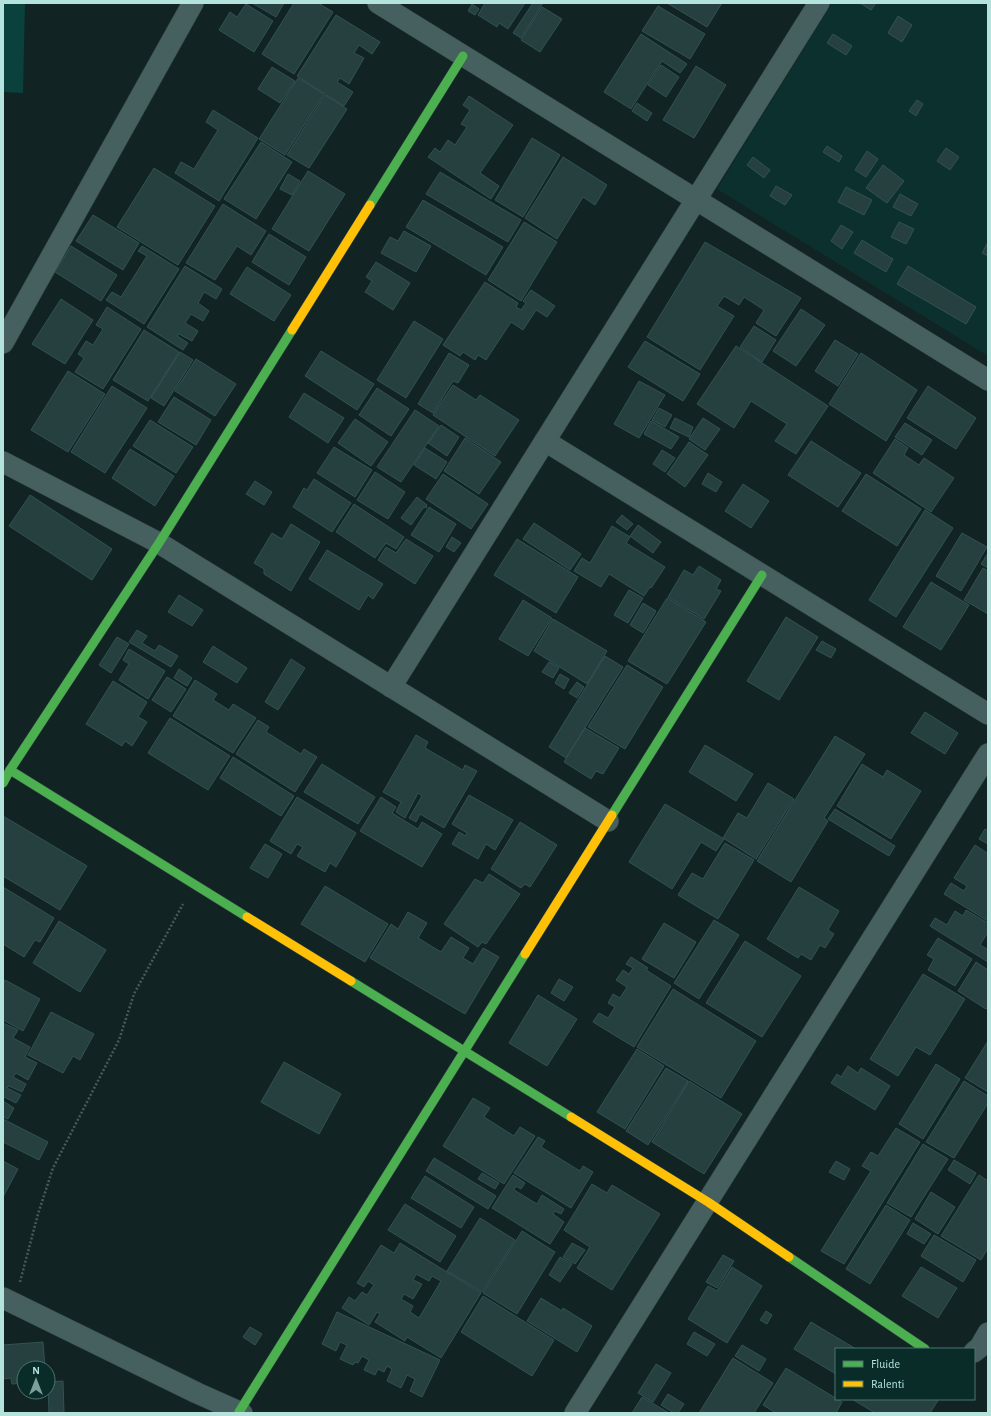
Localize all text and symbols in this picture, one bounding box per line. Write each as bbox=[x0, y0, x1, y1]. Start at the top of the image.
legend bbox=[835, 1348, 975, 1400]
text: Fluide bbox=[871, 1358, 900, 1370]
north arrow bbox=[16, 1360, 56, 1400]
text: N bbox=[32, 1365, 40, 1376]
text: Ralenti bbox=[871, 1378, 904, 1390]

